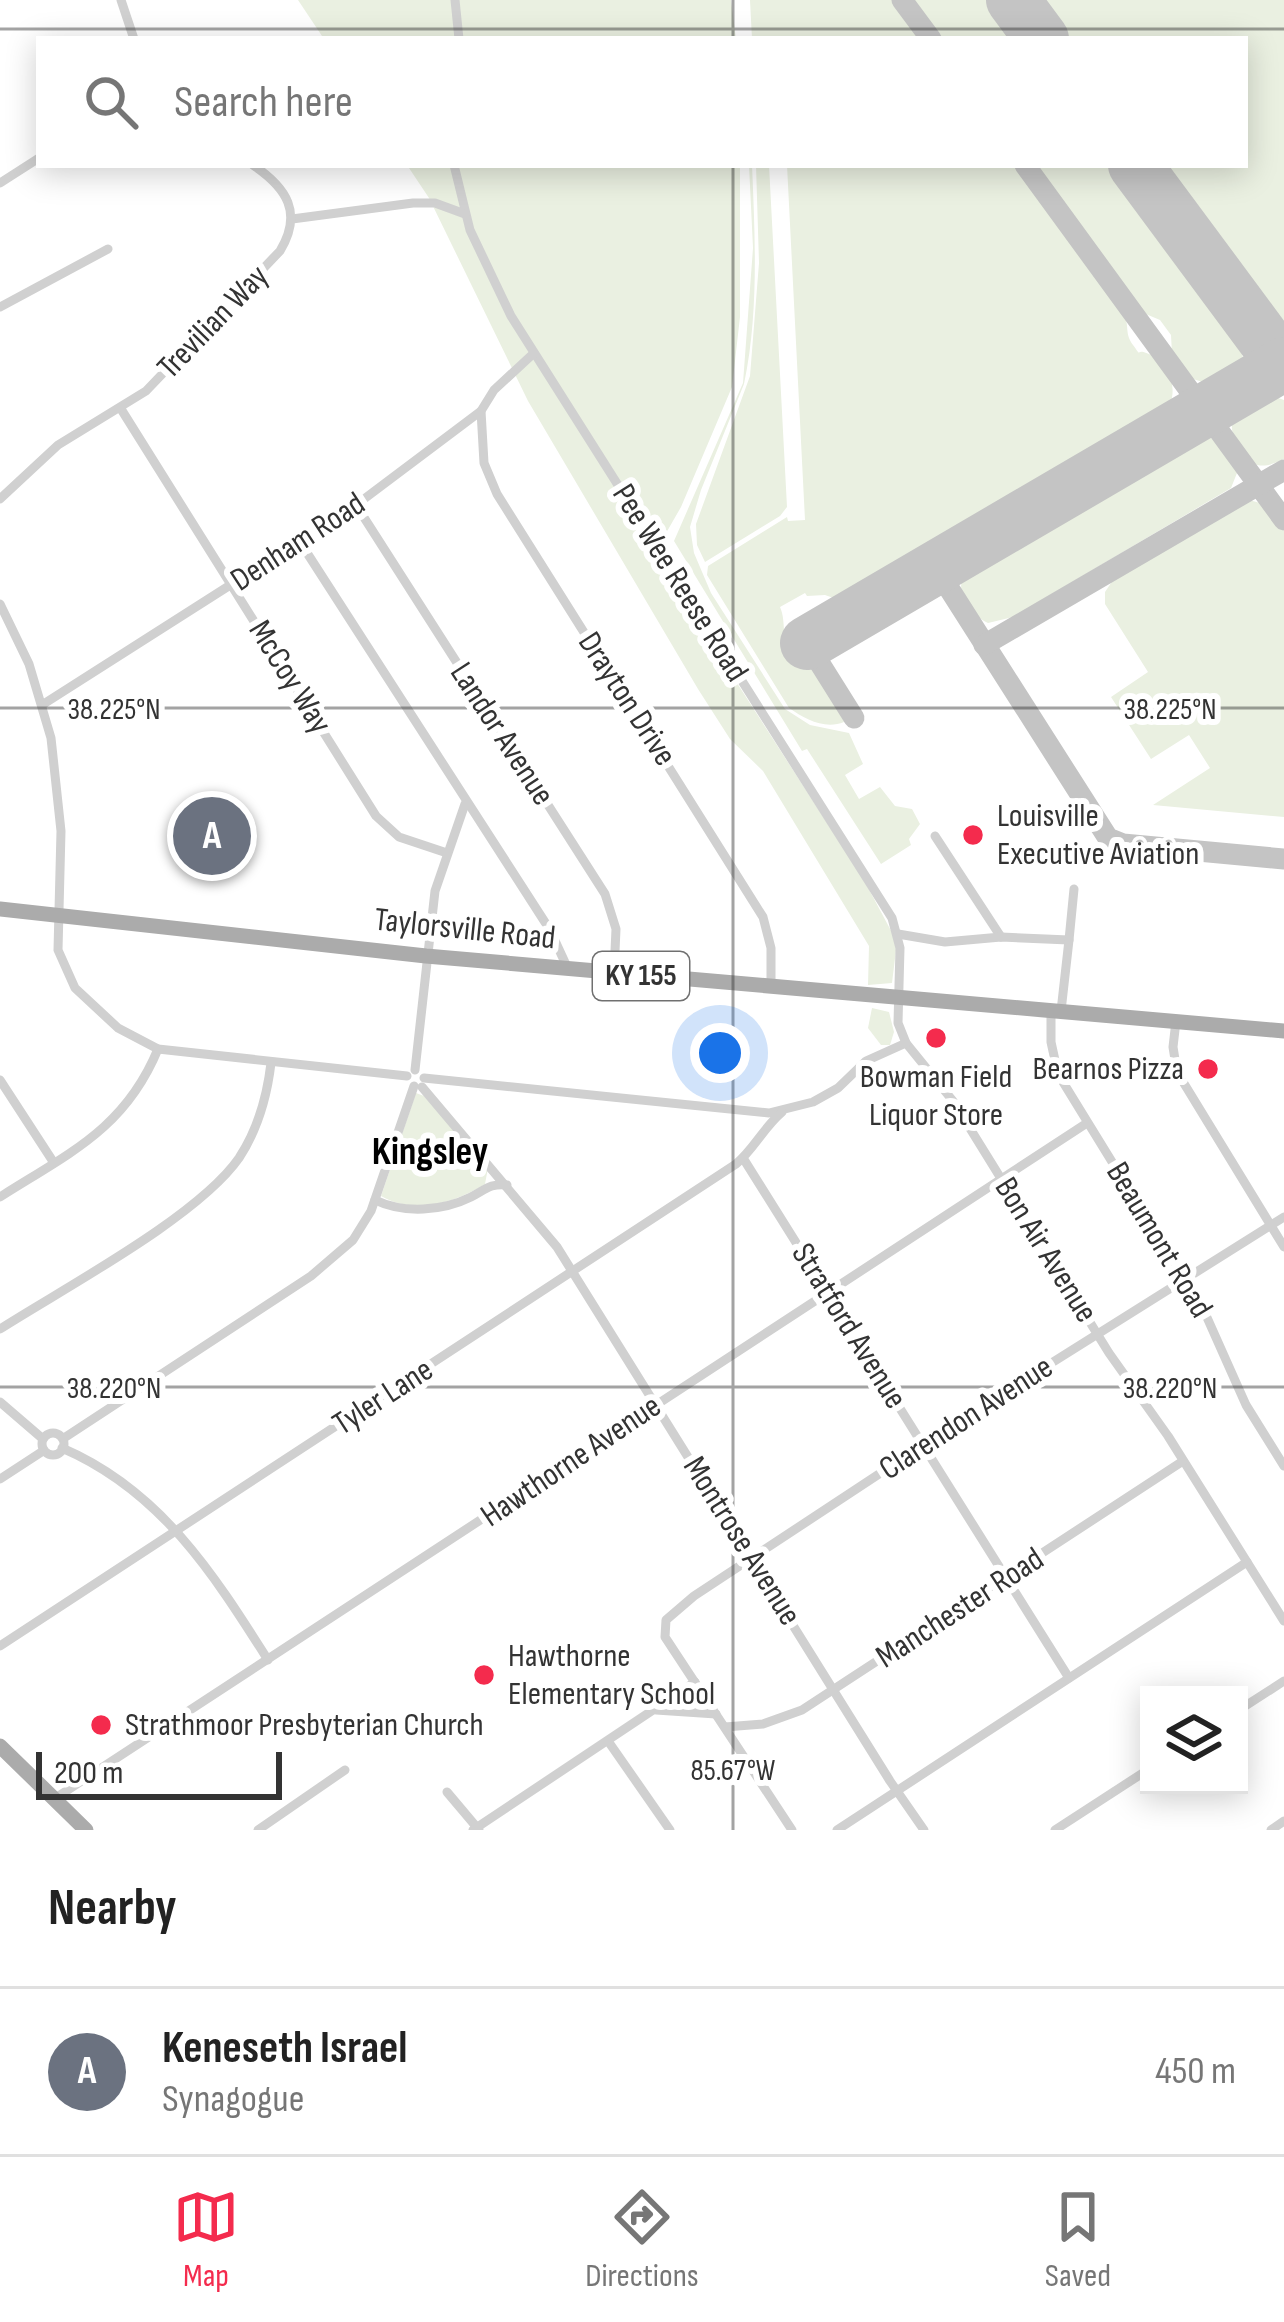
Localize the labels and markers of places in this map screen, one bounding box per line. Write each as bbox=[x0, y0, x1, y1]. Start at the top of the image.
pin: A bbox=[173, 791, 251, 881]
place label: Louisville Executive Aviation bbox=[997, 796, 1199, 874]
marker: Louisville Executive Aviation bbox=[960, 822, 986, 848]
marker: Bowman Field Liquor Store bbox=[923, 1025, 949, 1051]
place label: Bearnos Pizza bbox=[1032, 1049, 1184, 1089]
marker: Bearnos Pizza bbox=[1195, 1056, 1221, 1082]
place label: Bowman Field Liquor Store bbox=[860, 1057, 1012, 1135]
place label: Hawthorne Elementary School bbox=[508, 1636, 715, 1714]
marker: Hawthorne Elementary School bbox=[471, 1662, 497, 1688]
place label: Strathmoor Presbyterian Church bbox=[125, 1705, 484, 1745]
marker: Strathmoor Presbyterian Church bbox=[88, 1712, 114, 1738]

